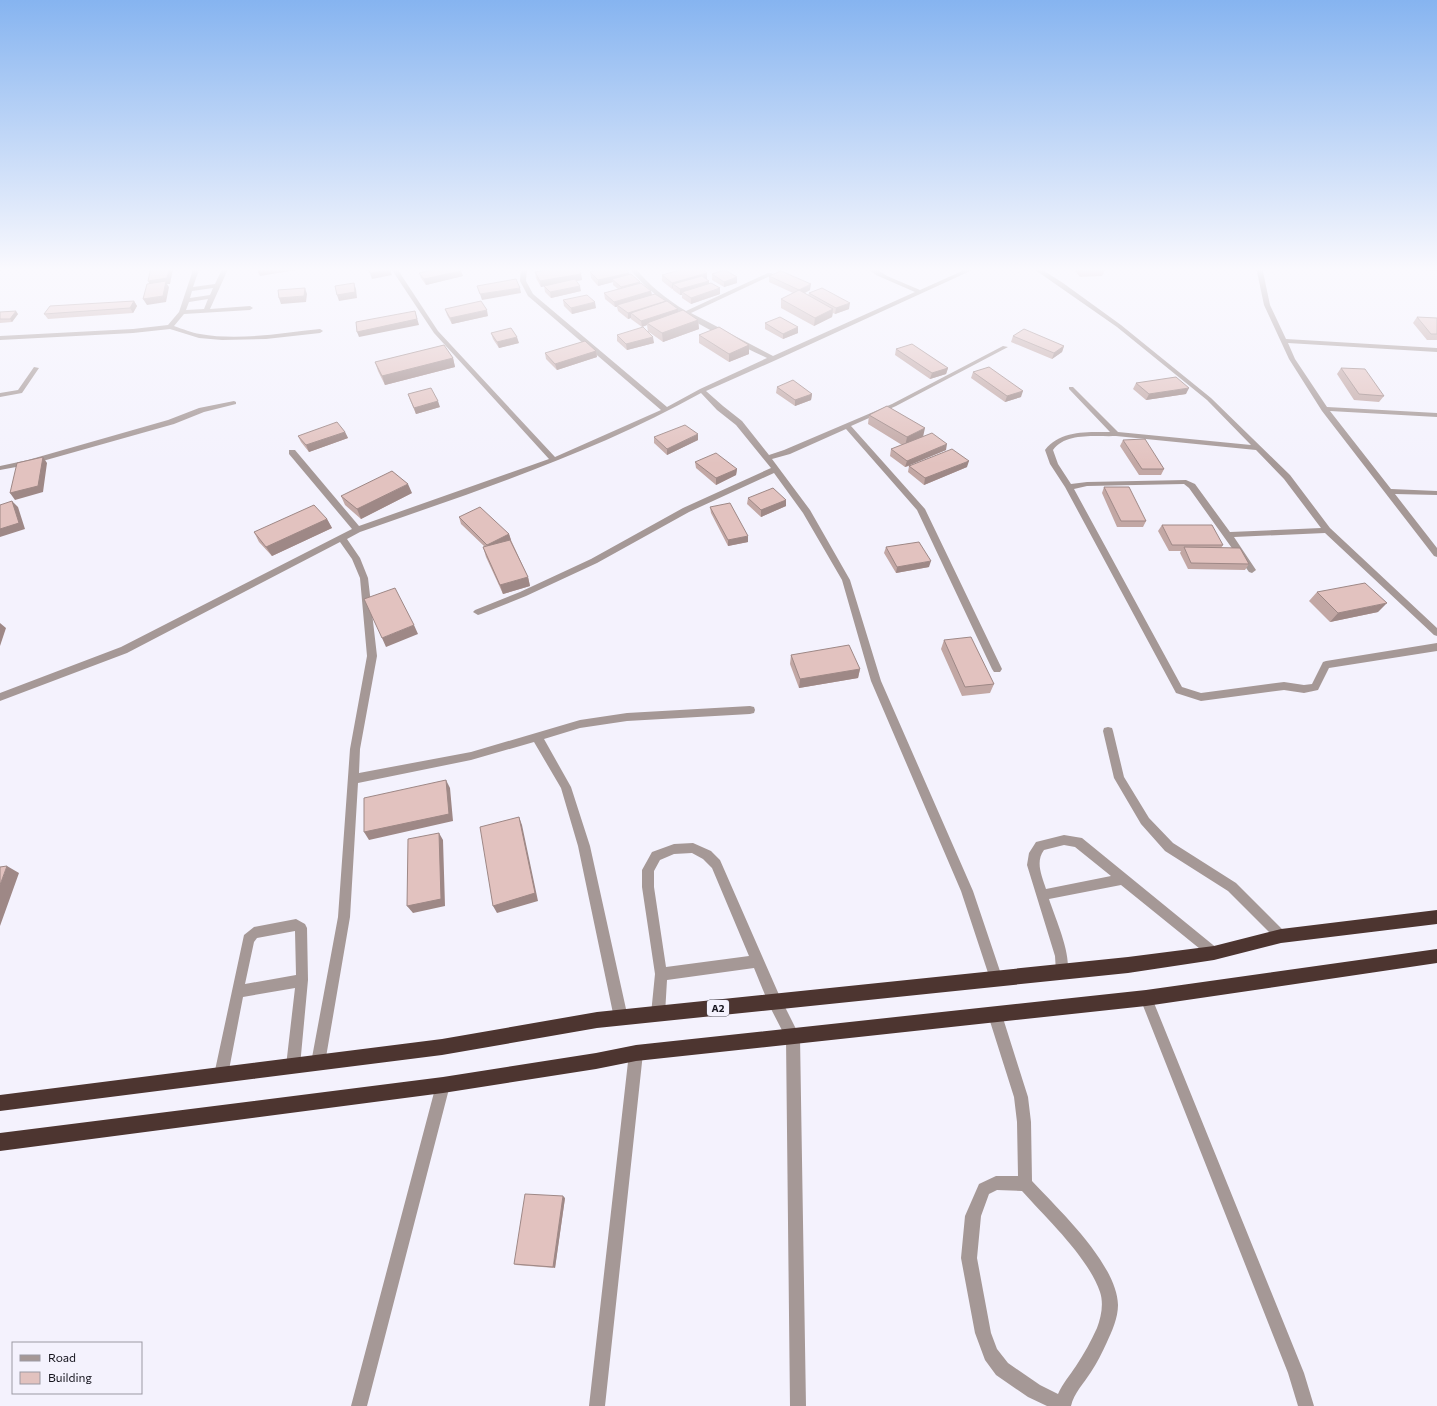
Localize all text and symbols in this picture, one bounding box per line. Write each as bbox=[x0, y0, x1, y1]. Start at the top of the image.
road number: A2 bbox=[707, 1000, 729, 1016]
legend bbox=[12, 1342, 142, 1394]
text: Road bbox=[48, 1350, 76, 1364]
text: Building bbox=[48, 1370, 92, 1384]

